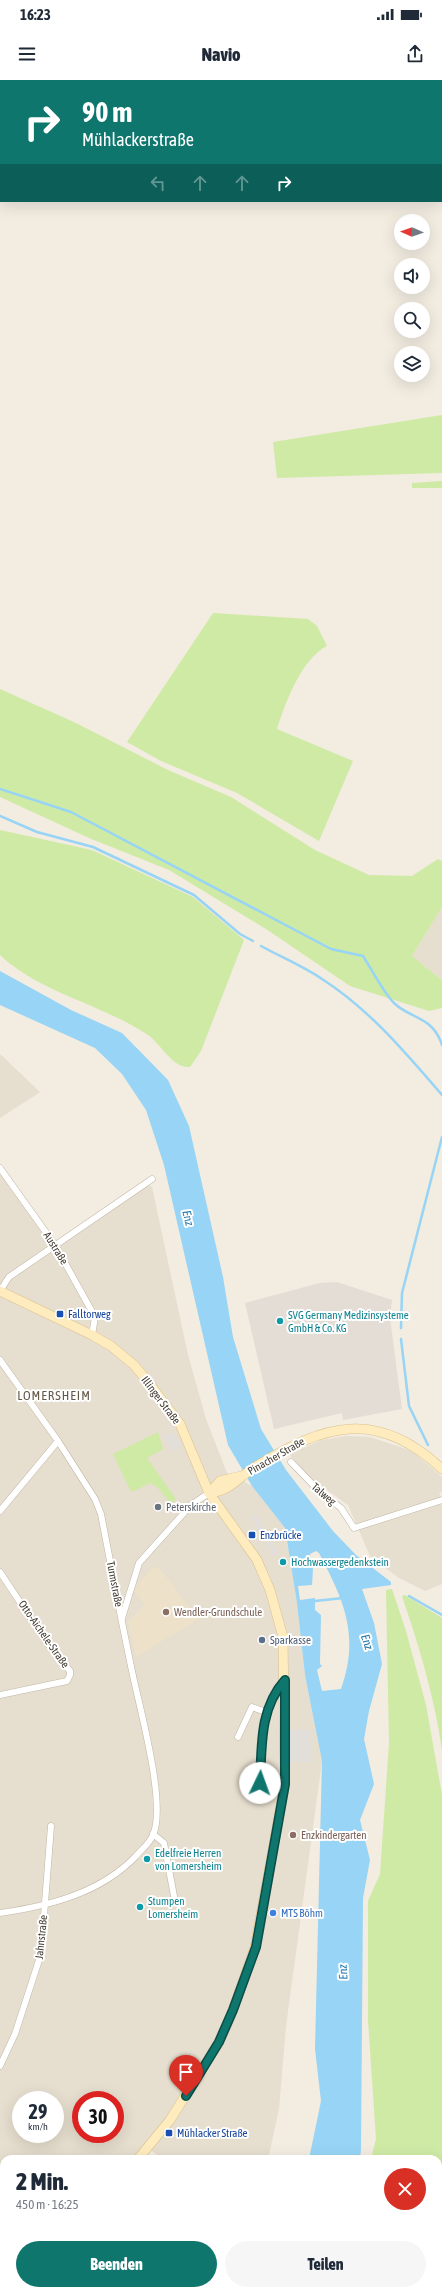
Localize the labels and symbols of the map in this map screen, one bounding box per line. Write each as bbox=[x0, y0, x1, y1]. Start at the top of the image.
north arrow bbox=[394, 214, 430, 250]
water label: Enz bbox=[179, 1209, 197, 1228]
street label: Austraße bbox=[41, 1230, 71, 1266]
place label: Falltorweg bbox=[68, 1308, 111, 1320]
marker: Falltorweg bbox=[55, 1309, 65, 1319]
place label: SVG Germany Medizinsysteme GmbH & Co. KG bbox=[288, 1309, 409, 1334]
marker: SVG Germany Medizinsysteme GmbH & Co. KG bbox=[275, 1316, 285, 1326]
street label: Illinger Straße bbox=[139, 1374, 183, 1426]
district label: LOMERSHEIM bbox=[17, 1388, 91, 1403]
street label: Pinacher Straße bbox=[246, 1435, 306, 1477]
street label: Talweg bbox=[309, 1480, 339, 1508]
place label: Peterskirche bbox=[166, 1501, 216, 1513]
marker: Peterskirche bbox=[153, 1502, 163, 1512]
place label: Enzbrücke bbox=[260, 1529, 301, 1541]
marker: Enzbrücke bbox=[247, 1530, 257, 1540]
place label: Hochwassergedenkstein bbox=[291, 1556, 389, 1568]
marker: Hochwassergedenkstein bbox=[278, 1557, 288, 1567]
street label: Turmstraße bbox=[105, 1560, 125, 1608]
street label: Otto-Aichele-Straße bbox=[16, 1598, 72, 1670]
place label: Wendler-Grundschule bbox=[174, 1606, 262, 1618]
marker: Wendler-Grundschule bbox=[161, 1607, 171, 1617]
water label: Enz bbox=[358, 1633, 376, 1652]
place label: Sparkasse bbox=[270, 1634, 311, 1646]
marker: Sparkasse bbox=[257, 1635, 267, 1645]
position arrow bbox=[239, 1762, 281, 1804]
place label: Enzkindergarten bbox=[301, 1829, 367, 1841]
marker: Enzkindergarten bbox=[288, 1830, 298, 1840]
place label: Edelfreie Herren von Lomersheim bbox=[155, 1847, 222, 1872]
marker: Edelfreie Herren von Lomersheim bbox=[142, 1854, 152, 1864]
place label: Stumpen Lomersheim bbox=[148, 1895, 198, 1920]
marker: Stumpen Lomersheim bbox=[135, 1902, 145, 1912]
place label: MTS Böhm bbox=[281, 1907, 323, 1919]
marker: MTS Böhm bbox=[268, 1908, 278, 1918]
street label: Jahnstraße bbox=[33, 1914, 49, 1960]
water label: Enz bbox=[336, 1963, 350, 1980]
pin bbox=[169, 2055, 203, 2096]
speed limit sign: 30 bbox=[72, 2091, 124, 2143]
place label: Mühlacker Straße bbox=[177, 2127, 248, 2139]
marker: Mühlacker Straße bbox=[164, 2128, 174, 2138]

